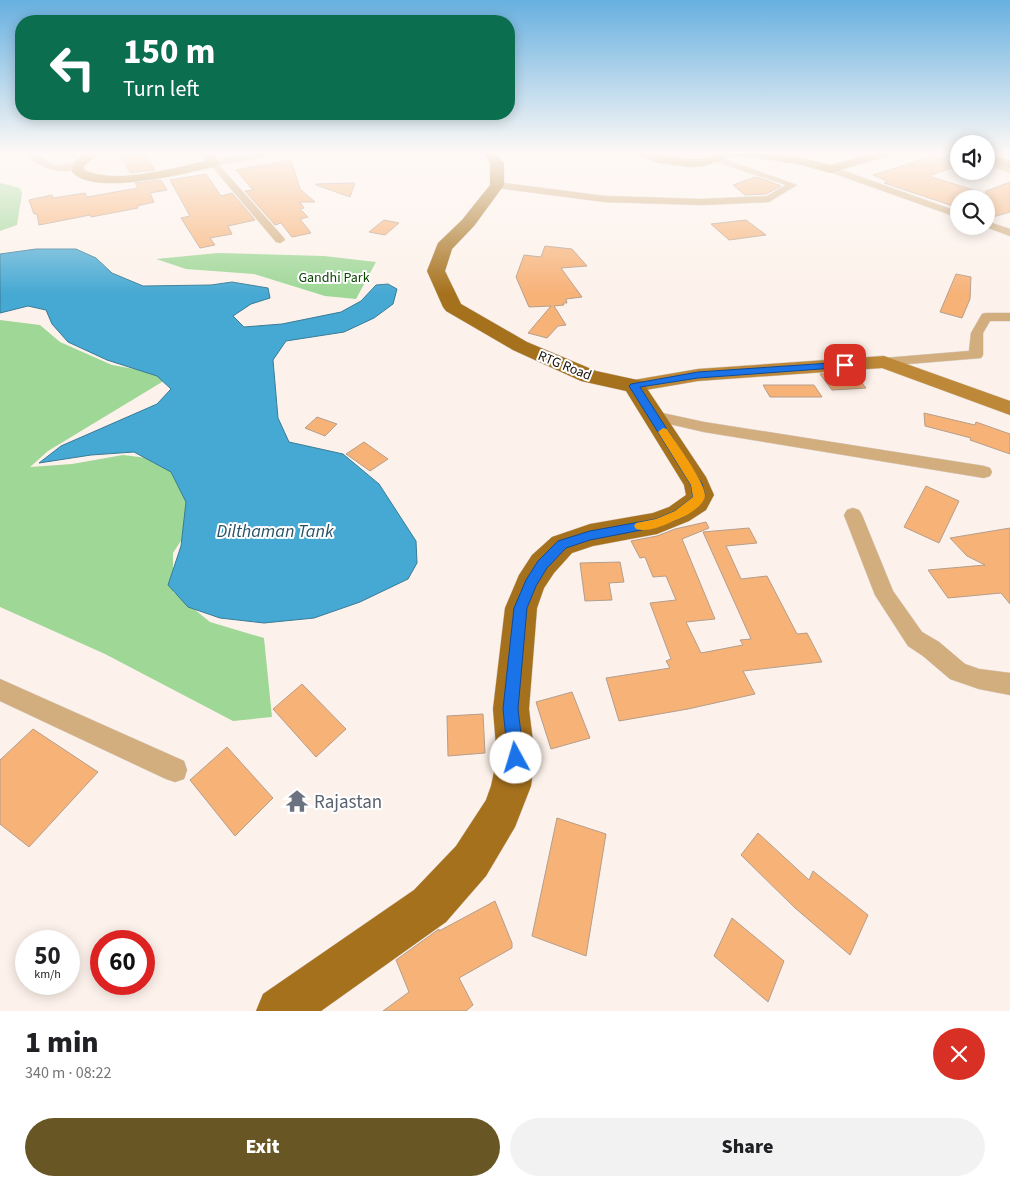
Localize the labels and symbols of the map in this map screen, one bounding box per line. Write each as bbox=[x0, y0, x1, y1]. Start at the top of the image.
park label: Gandhi Park bbox=[298, 268, 370, 288]
pin bbox=[824, 344, 866, 386]
street label: RTG Road bbox=[535, 346, 595, 386]
water label: Dilthaman Tank bbox=[217, 519, 334, 544]
position arrow bbox=[489, 731, 541, 783]
temple icon: Rajastan bbox=[284, 788, 310, 814]
place label: Rajastan bbox=[314, 789, 382, 816]
speed limit sign: 60 bbox=[90, 930, 155, 995]

